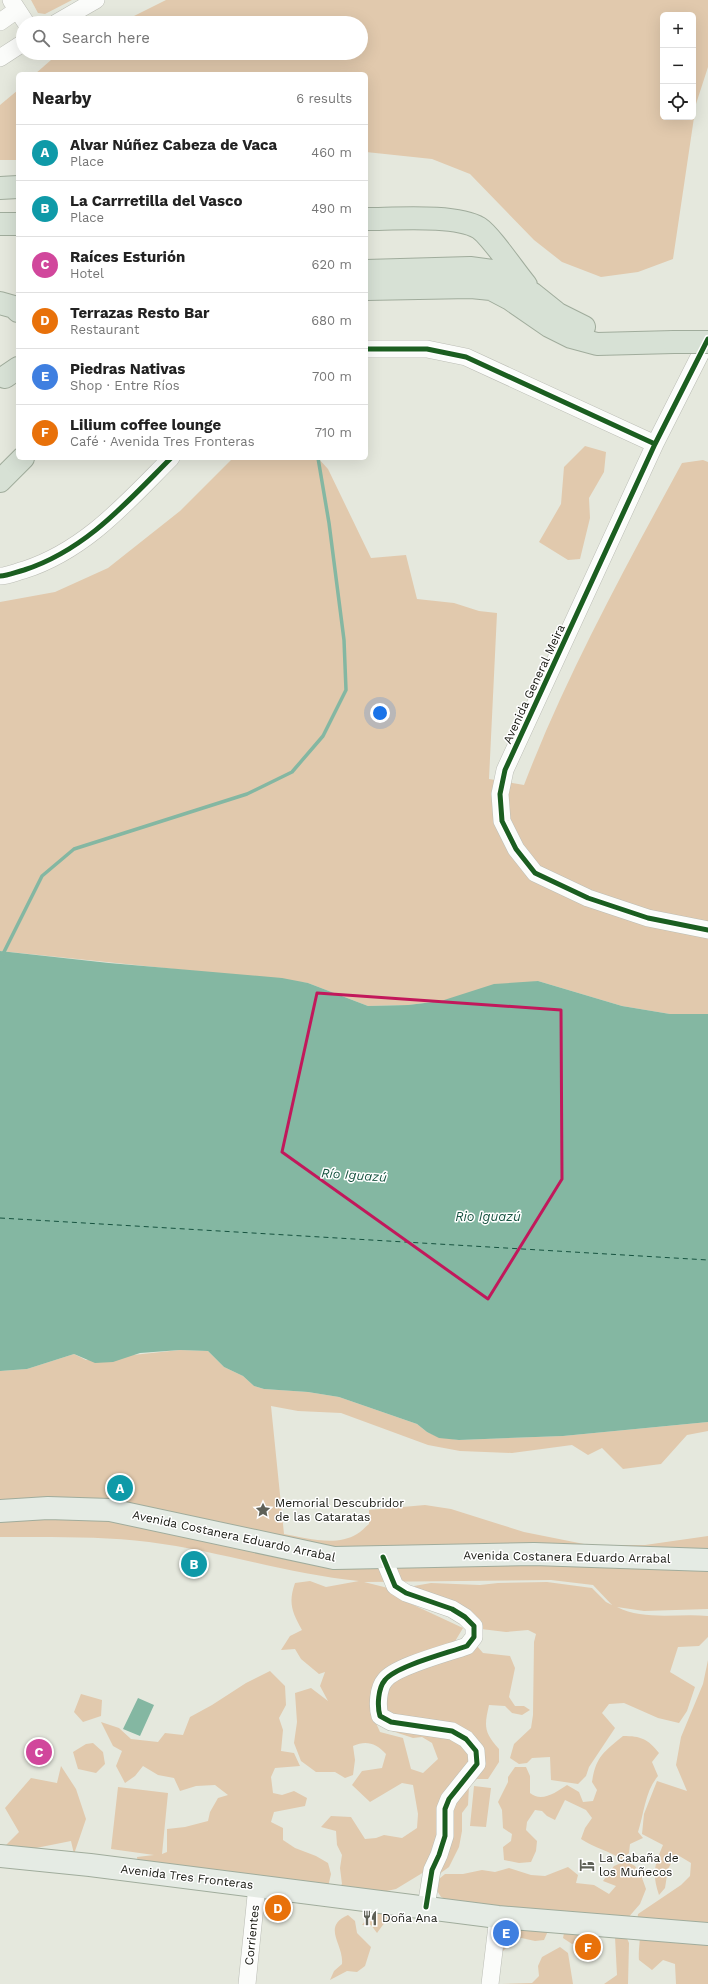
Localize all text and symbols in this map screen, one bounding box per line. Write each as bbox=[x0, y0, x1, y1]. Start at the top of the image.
map controls bbox=[660, 12, 696, 120]
button: + bbox=[660, 12, 696, 48]
search box bbox=[16, 16, 368, 60]
icon: search bbox=[30, 27, 52, 49]
text: Search here bbox=[62, 29, 150, 47]
button: − bbox=[660, 48, 696, 84]
button: locate bbox=[660, 84, 696, 120]
text: Nearby bbox=[32, 88, 91, 108]
text: 6 results bbox=[296, 91, 352, 106]
text: Alvar Núñez Cabeza de Vaca bbox=[70, 136, 277, 154]
text: A bbox=[41, 145, 49, 160]
text: 460 m bbox=[311, 145, 352, 160]
text: Place bbox=[70, 154, 104, 169]
text: La Carrretilla del Vasco bbox=[70, 192, 242, 210]
text: B bbox=[41, 201, 49, 216]
text: 490 m bbox=[311, 201, 352, 216]
text: Place bbox=[70, 210, 104, 225]
text: Raíces Esturión bbox=[70, 248, 185, 266]
text: C bbox=[41, 257, 49, 272]
text: 620 m bbox=[312, 257, 352, 272]
text: Hotel bbox=[70, 266, 104, 281]
text: Terrazas Resto Bar bbox=[70, 304, 209, 322]
text: D bbox=[40, 313, 50, 328]
text: 680 m bbox=[311, 313, 352, 328]
text: Restaurant bbox=[70, 322, 140, 337]
text: Piedras Nativas bbox=[70, 360, 185, 378]
text: E bbox=[41, 369, 49, 384]
text: 700 m bbox=[312, 369, 352, 384]
text: Shop · Entre Ríos bbox=[70, 378, 180, 393]
text: Lilium coffee lounge bbox=[70, 416, 221, 434]
text: F bbox=[41, 425, 49, 440]
text: 710 m bbox=[315, 425, 352, 440]
text: Café · Avenida Tres Fronteras bbox=[70, 434, 255, 449]
street label: Avenida General Meira bbox=[500, 622, 568, 746]
your location bbox=[370, 703, 390, 723]
water label: Río Iguazú bbox=[321, 1165, 387, 1185]
water label: Rio Iguazú bbox=[455, 1209, 521, 1224]
pin: A bbox=[107, 1473, 133, 1503]
place label: Memorial Descubridor de las Cataratas bbox=[275, 1496, 404, 1524]
place icon: Memorial Descubridor de las Cataratas bbox=[254, 1501, 272, 1519]
street label: Avenida Costanera Eduardo Arrabal bbox=[131, 1508, 337, 1564]
street label: Avenida Costanera Eduardo Arrabal bbox=[463, 1548, 671, 1566]
pin: B bbox=[181, 1549, 207, 1579]
pin: C bbox=[26, 1737, 52, 1767]
place label: La Cabaña de los Muñecos bbox=[599, 1851, 679, 1879]
hotel icon: La Cabaña de los Muñecos bbox=[578, 1856, 596, 1874]
street label: Avenida Tres Fronteras bbox=[120, 1862, 254, 1892]
pin: D bbox=[265, 1893, 291, 1923]
street label: Corrientes bbox=[242, 1904, 262, 1966]
restaurant icon: Doña Ana bbox=[361, 1909, 379, 1927]
place label: Doña Ana bbox=[382, 1911, 438, 1925]
pin: E bbox=[493, 1918, 519, 1948]
pin: F bbox=[575, 1932, 601, 1962]

